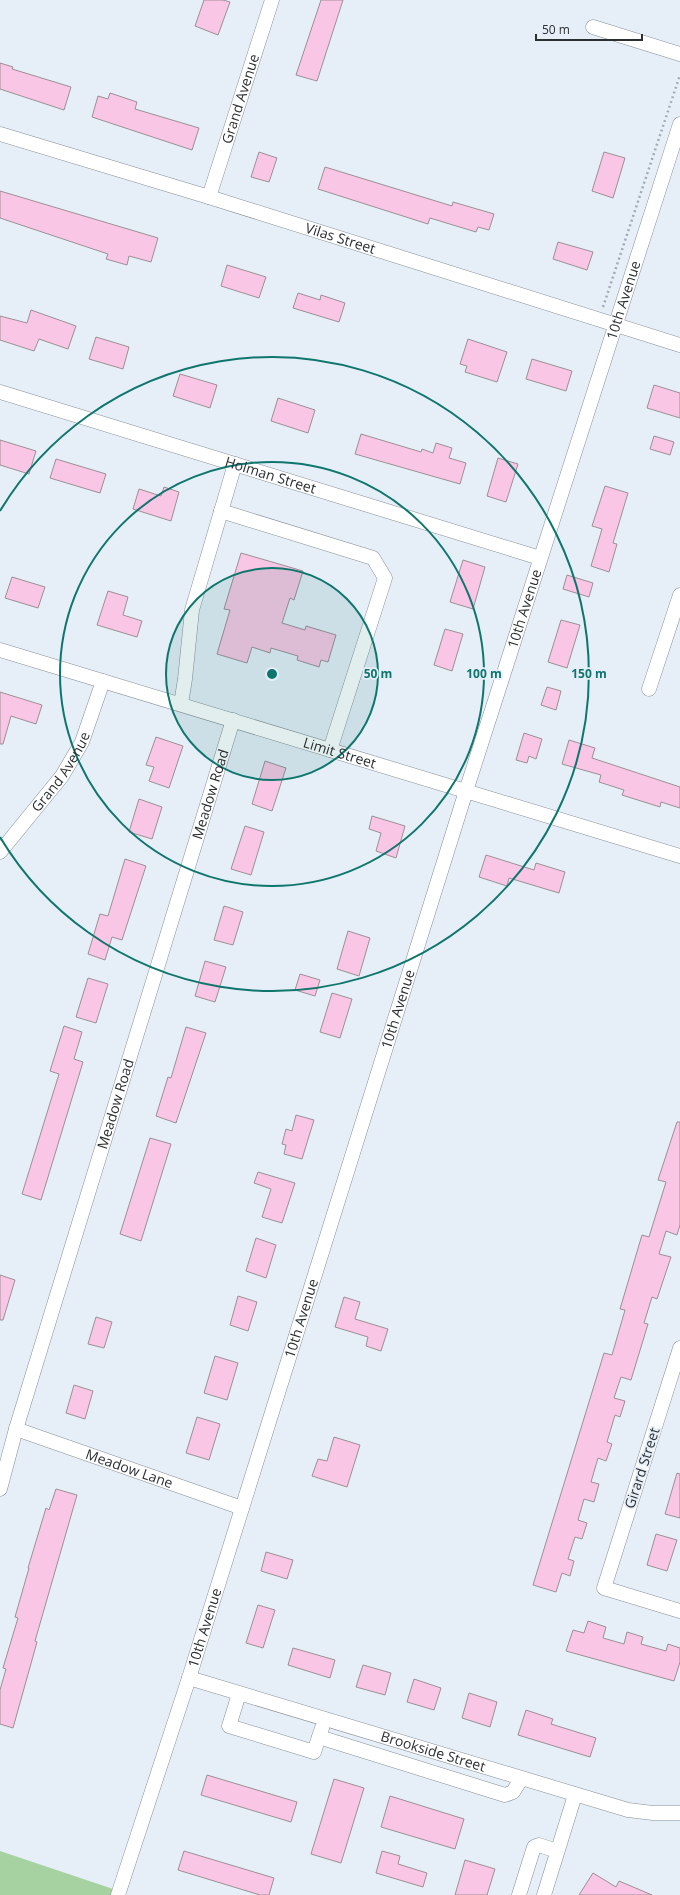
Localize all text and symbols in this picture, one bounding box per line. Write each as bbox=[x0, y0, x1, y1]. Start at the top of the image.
scale bar bbox=[536, 16, 642, 42]
text: 50 m bbox=[542, 21, 570, 38]
street label: Grand Avenue bbox=[217, 51, 263, 146]
street label: Vilas Street bbox=[303, 218, 378, 258]
street label: 10th Avenue bbox=[601, 258, 645, 342]
street label: Holman Street bbox=[223, 452, 319, 498]
street label: 10th Avenue bbox=[502, 566, 546, 651]
text: 50 m bbox=[364, 665, 392, 682]
text: 100 m bbox=[466, 665, 502, 682]
text: 150 m bbox=[571, 665, 607, 682]
centre of rings bbox=[265, 667, 279, 681]
street label: Grand Avenue bbox=[27, 729, 94, 816]
street label: Limit Street bbox=[301, 732, 379, 772]
street label: Meadow Road bbox=[187, 747, 233, 841]
street label: 10th Avenue bbox=[376, 967, 419, 1051]
street label: Meadow Road bbox=[92, 1057, 138, 1151]
street label: 10th Avenue bbox=[280, 1276, 322, 1360]
street label: Girard Street bbox=[619, 1425, 664, 1511]
street label: Meadow Lane bbox=[83, 1444, 176, 1492]
street label: 10th Avenue bbox=[183, 1585, 226, 1670]
street label: Brookside Street bbox=[379, 1726, 488, 1776]

